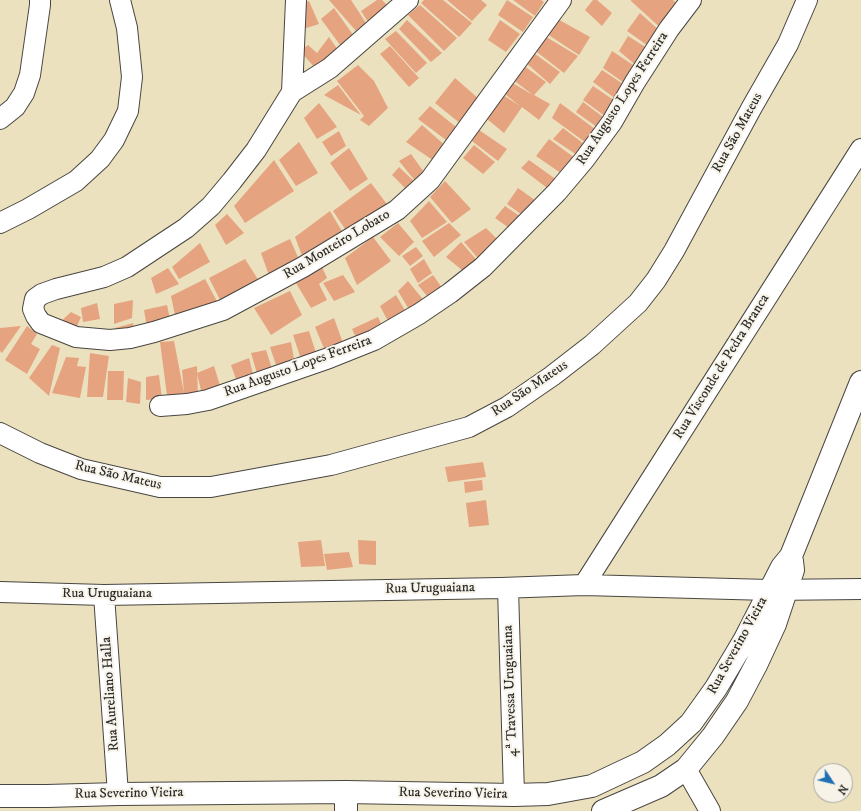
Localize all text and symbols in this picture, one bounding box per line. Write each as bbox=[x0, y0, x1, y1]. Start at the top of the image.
street label: Rua Augusto Lopes Ferreira bbox=[574, 29, 672, 169]
street label: Rua São Mateus bbox=[709, 90, 767, 176]
street label: Rua Monteiro Lobato bbox=[281, 207, 393, 283]
street label: Rua Visconde de Pedra Branca bbox=[670, 291, 774, 443]
street label: Rua Augusto Lopes Ferreira bbox=[222, 332, 374, 402]
street label: Rua São Mateus bbox=[489, 357, 571, 421]
street label: Rua São Mateus bbox=[73, 458, 163, 494]
street label: Rua Uruguaiana bbox=[385, 580, 475, 598]
street label: Rua Uruguaiana bbox=[62, 586, 152, 602]
street label: Rua Severino Vieira bbox=[704, 594, 772, 698]
street label: 4ª Travessa Uruguaiana bbox=[500, 625, 522, 757]
street label: Rua Aureliano Halla bbox=[99, 636, 123, 752]
north arrow bbox=[813, 763, 853, 803]
text: N bbox=[834, 782, 850, 797]
street label: Rua Severino Vieira bbox=[74, 785, 184, 803]
street label: Rua Severino Vieira bbox=[398, 785, 508, 803]

